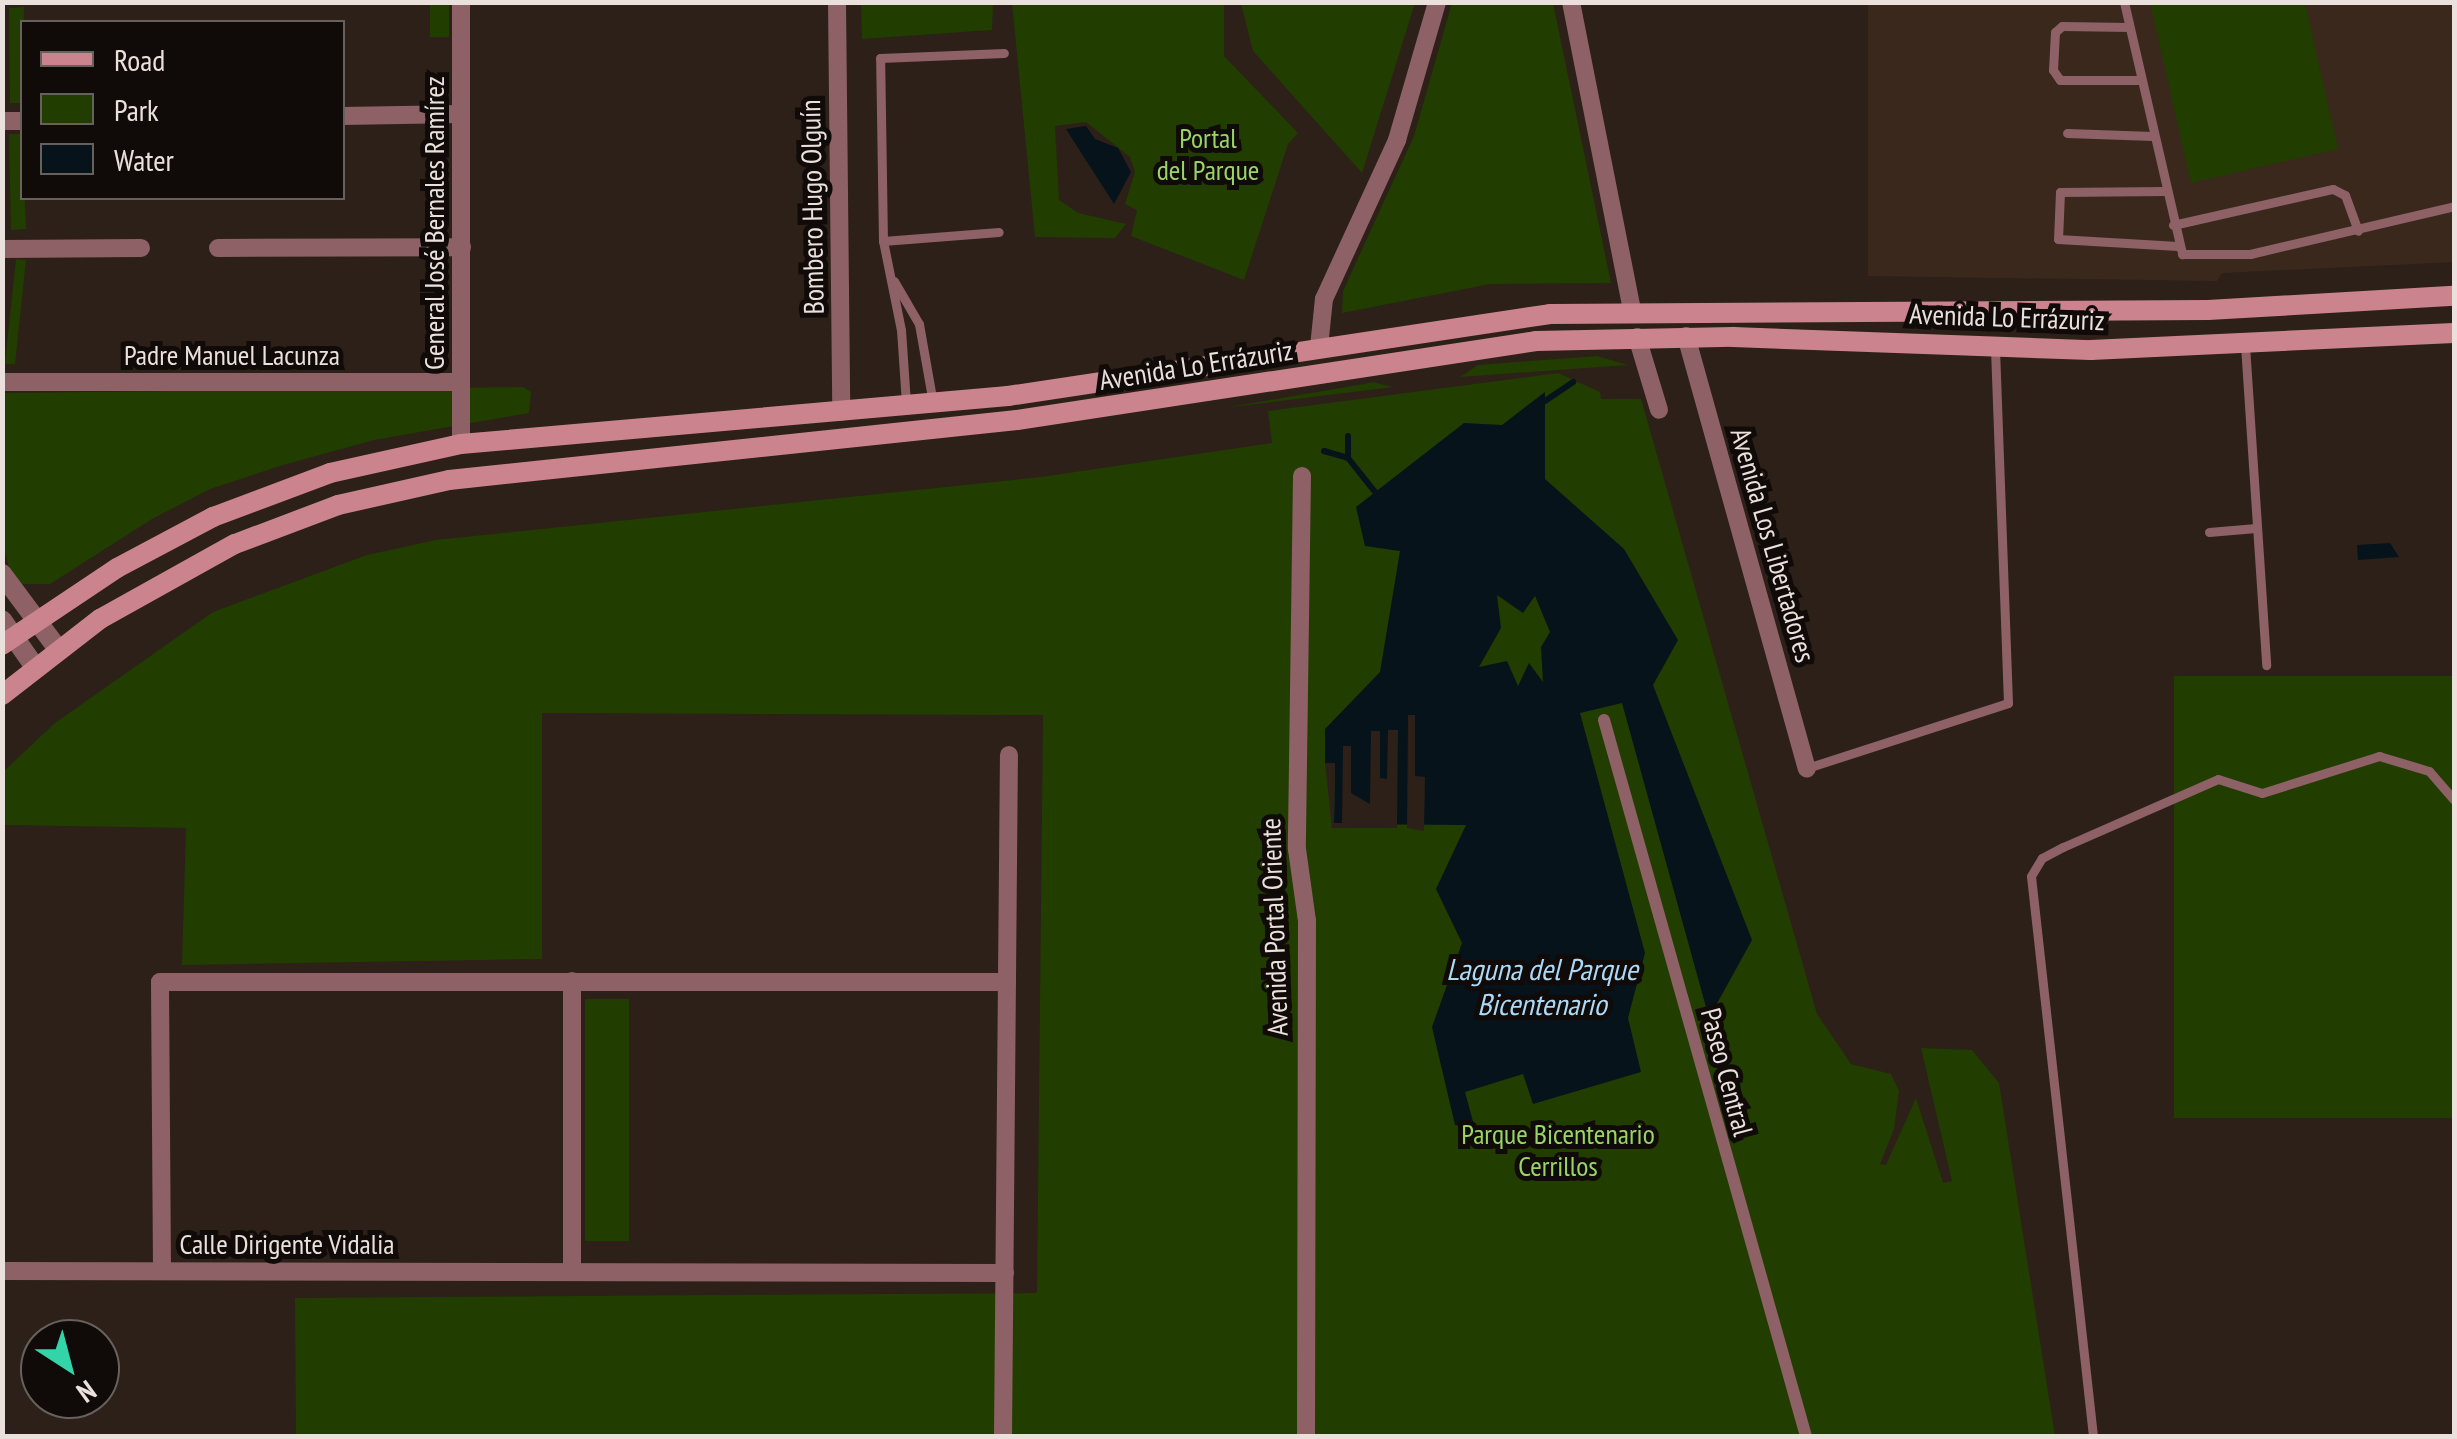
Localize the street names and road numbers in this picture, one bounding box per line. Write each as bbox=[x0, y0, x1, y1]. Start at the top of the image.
street label: General José Bernales Ramírez bbox=[417, 76, 451, 370]
street label: Bombero Hugo Olguín bbox=[793, 99, 831, 315]
street label: Avenida Lo Errázuriz bbox=[1909, 297, 2105, 337]
street label: Avenida Lo Errázuriz bbox=[1097, 333, 1295, 397]
street label: Padre Manuel Lacunza bbox=[124, 338, 340, 372]
street label: Avenida Los Libertadores bbox=[1724, 424, 1822, 666]
street label: Avenida Portal Oriente bbox=[1253, 817, 1295, 1037]
street label: Paseo Central bbox=[1694, 1004, 1760, 1140]
street label: Calle Dirigente Vidalia bbox=[179, 1227, 395, 1261]

